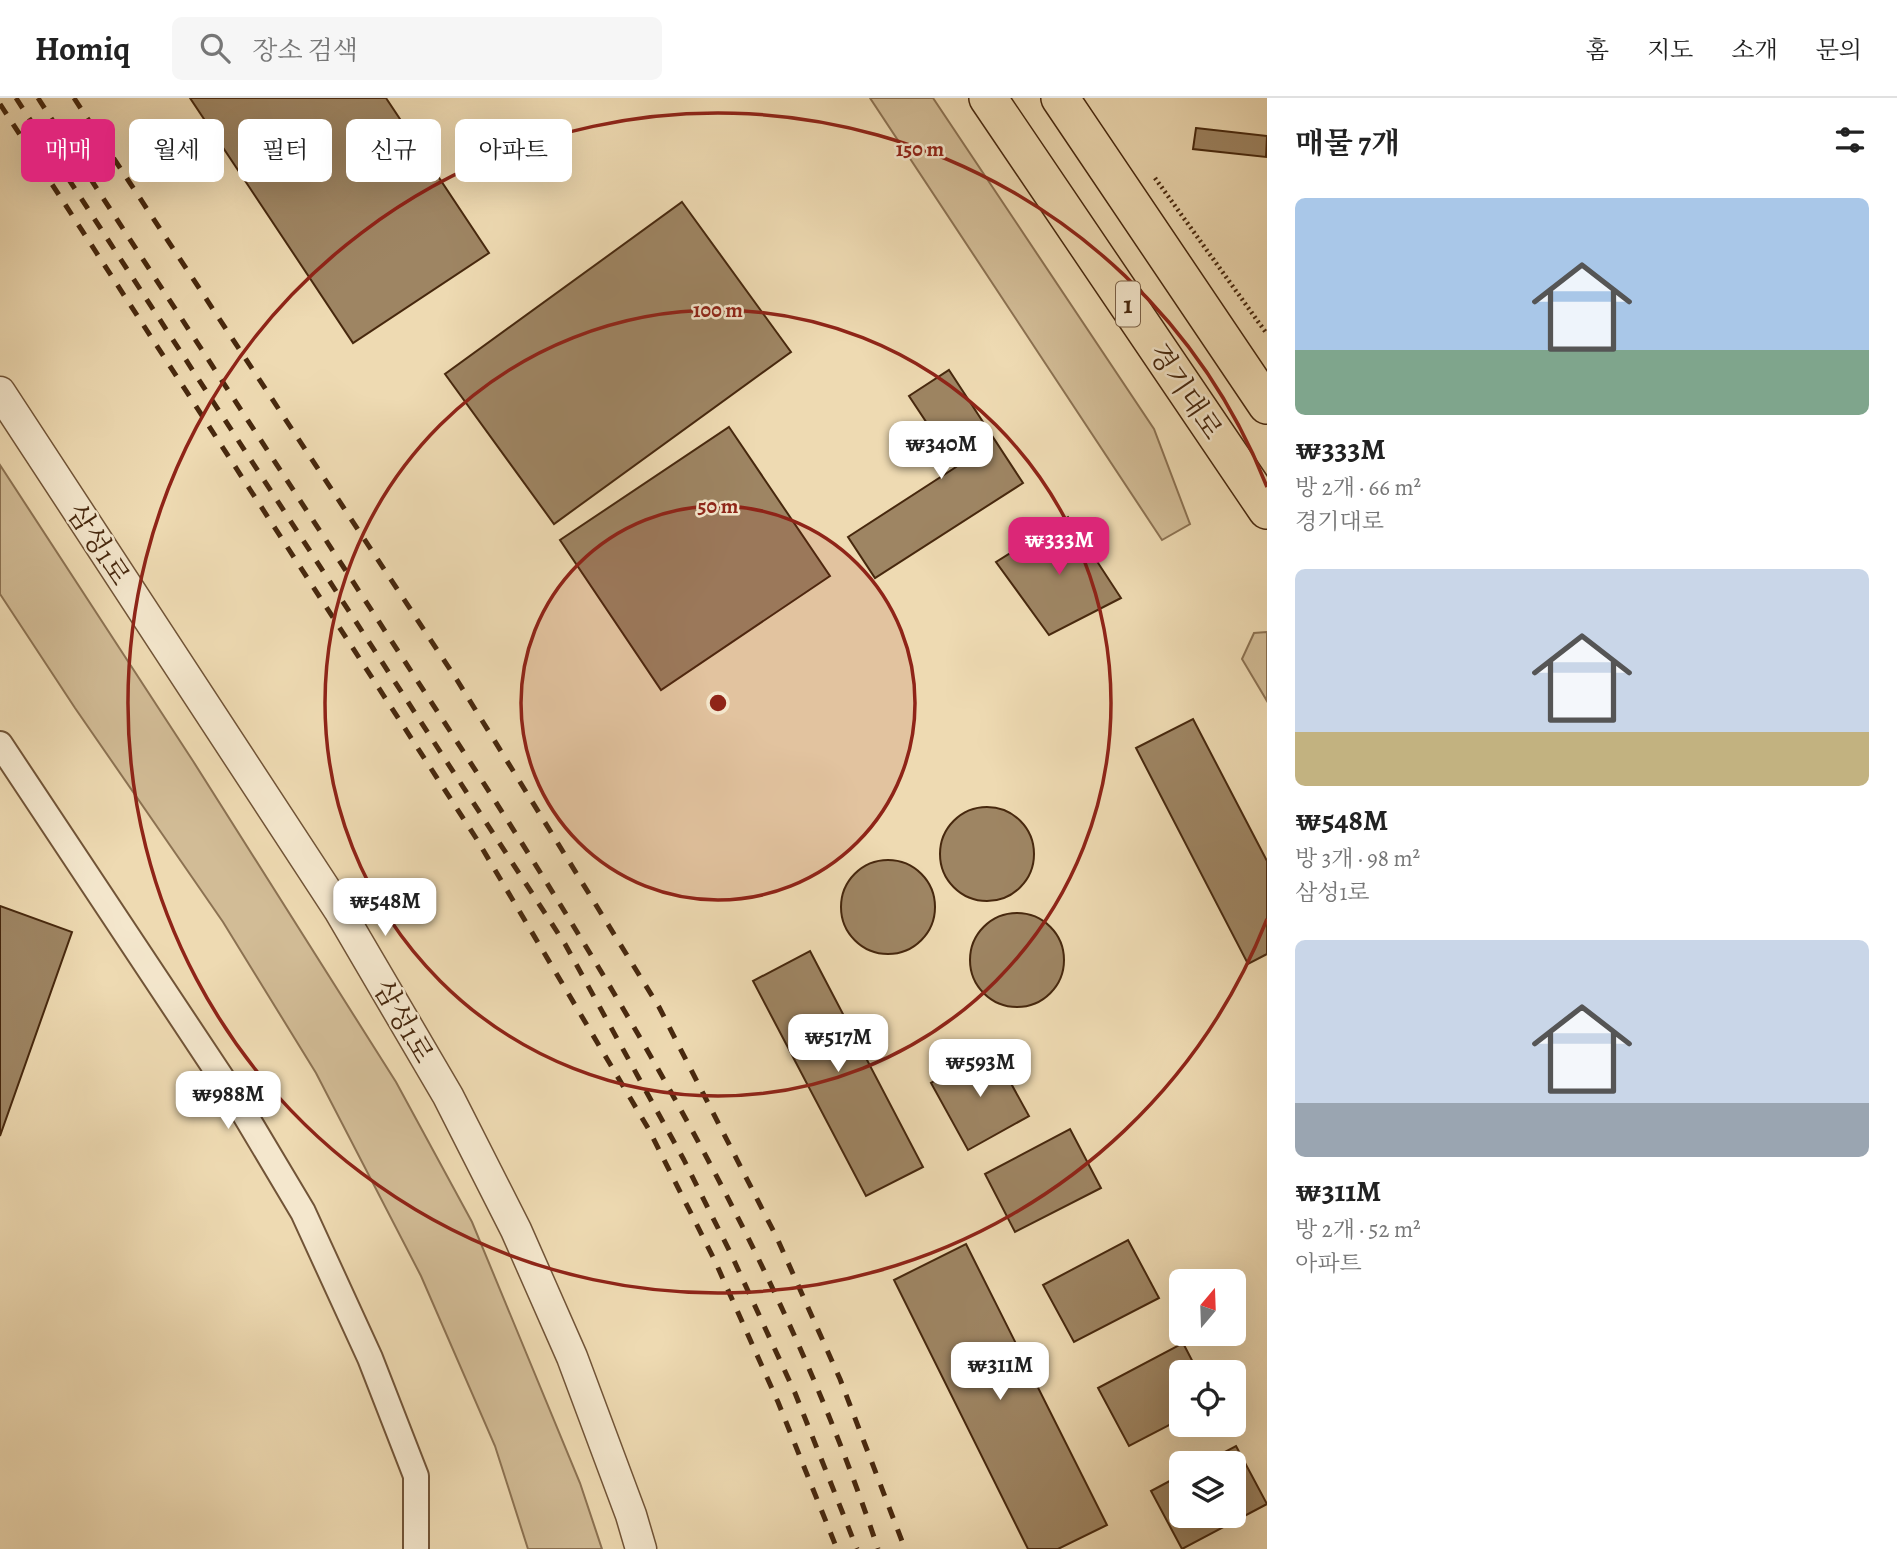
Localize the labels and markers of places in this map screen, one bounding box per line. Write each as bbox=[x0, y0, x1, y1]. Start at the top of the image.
pin: ₩340M bbox=[892, 422, 990, 481]
pin: ₩333M bbox=[1010, 518, 1108, 577]
centre of rings bbox=[706, 691, 730, 715]
pin: ₩548M bbox=[336, 878, 434, 938]
pin: ₩517M bbox=[789, 1014, 887, 1074]
pin: ₩593M bbox=[931, 1040, 1029, 1099]
pin: ₩988M bbox=[179, 1072, 277, 1131]
pin: ₩311M bbox=[951, 1342, 1049, 1402]

